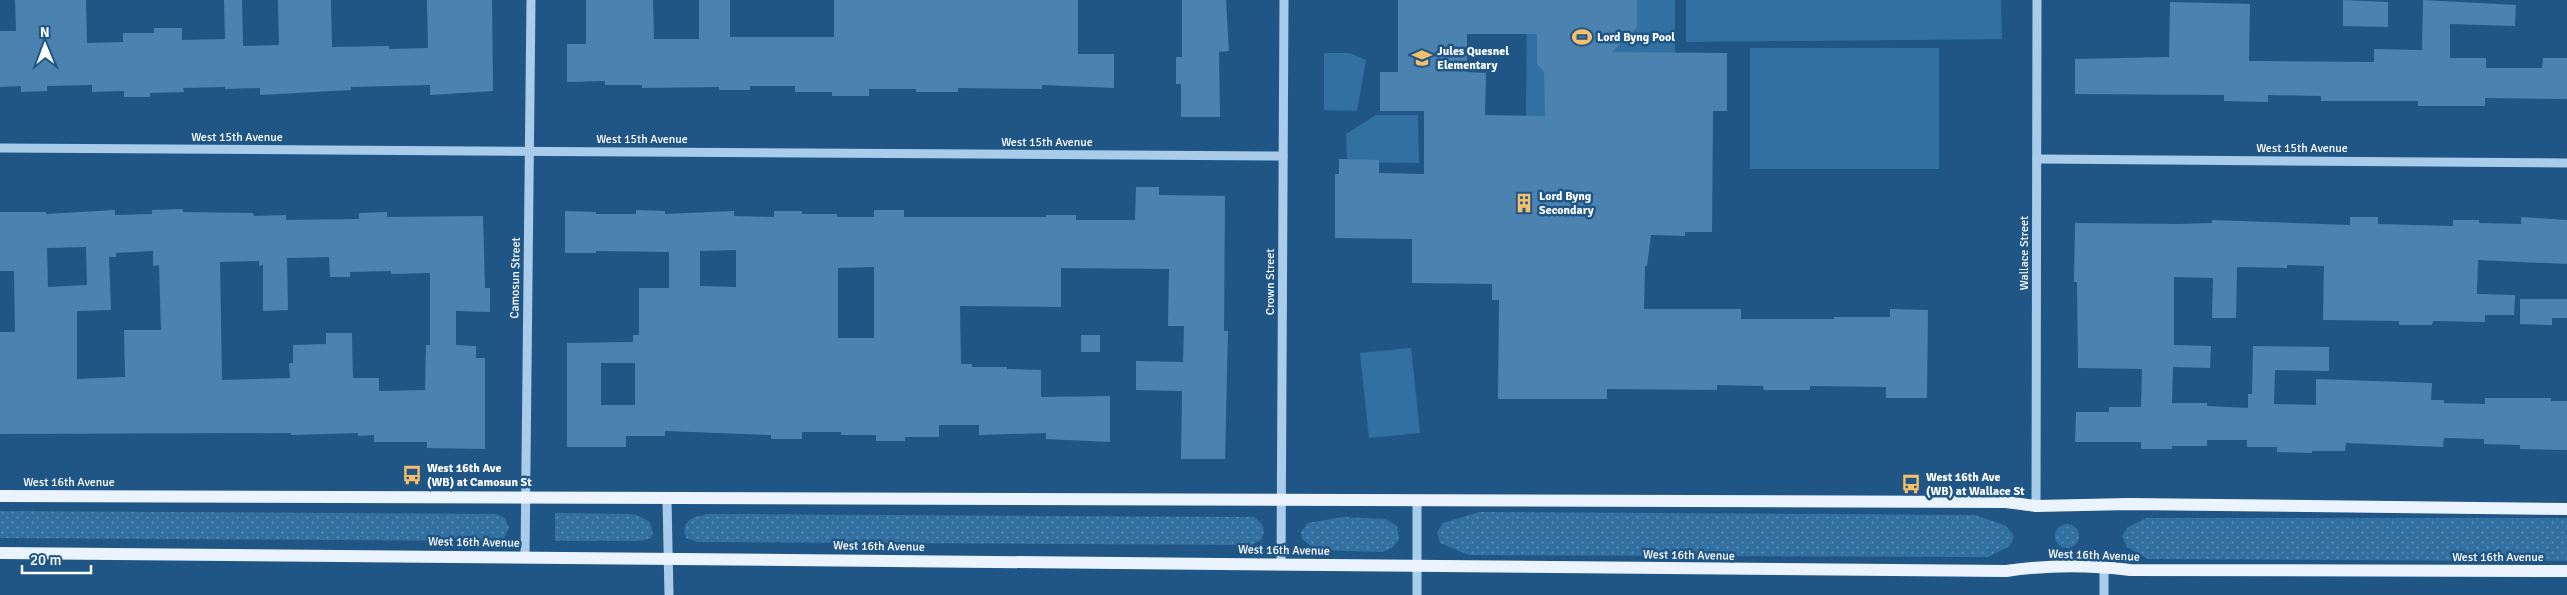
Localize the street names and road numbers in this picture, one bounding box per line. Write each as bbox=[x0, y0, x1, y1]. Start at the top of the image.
street label: West 15th Avenue bbox=[191, 130, 283, 145]
street label: West 15th Avenue bbox=[596, 132, 688, 147]
street label: West 15th Avenue bbox=[1001, 135, 1093, 150]
street label: West 15th Avenue bbox=[2256, 141, 2348, 156]
street label: Wallace Street bbox=[2017, 216, 2032, 290]
street label: Camosun Street bbox=[507, 237, 524, 319]
street label: Crown Street bbox=[1263, 249, 1278, 315]
street label: West 16th Avenue bbox=[23, 475, 115, 490]
street label: West 16th Avenue bbox=[428, 534, 520, 551]
street label: West 16th Avenue bbox=[833, 538, 925, 555]
street label: West 16th Avenue bbox=[1238, 542, 1330, 559]
street label: West 16th Avenue bbox=[2048, 546, 2140, 565]
street label: West 16th Avenue bbox=[1643, 547, 1735, 564]
street label: West 16th Avenue bbox=[2452, 550, 2544, 565]

